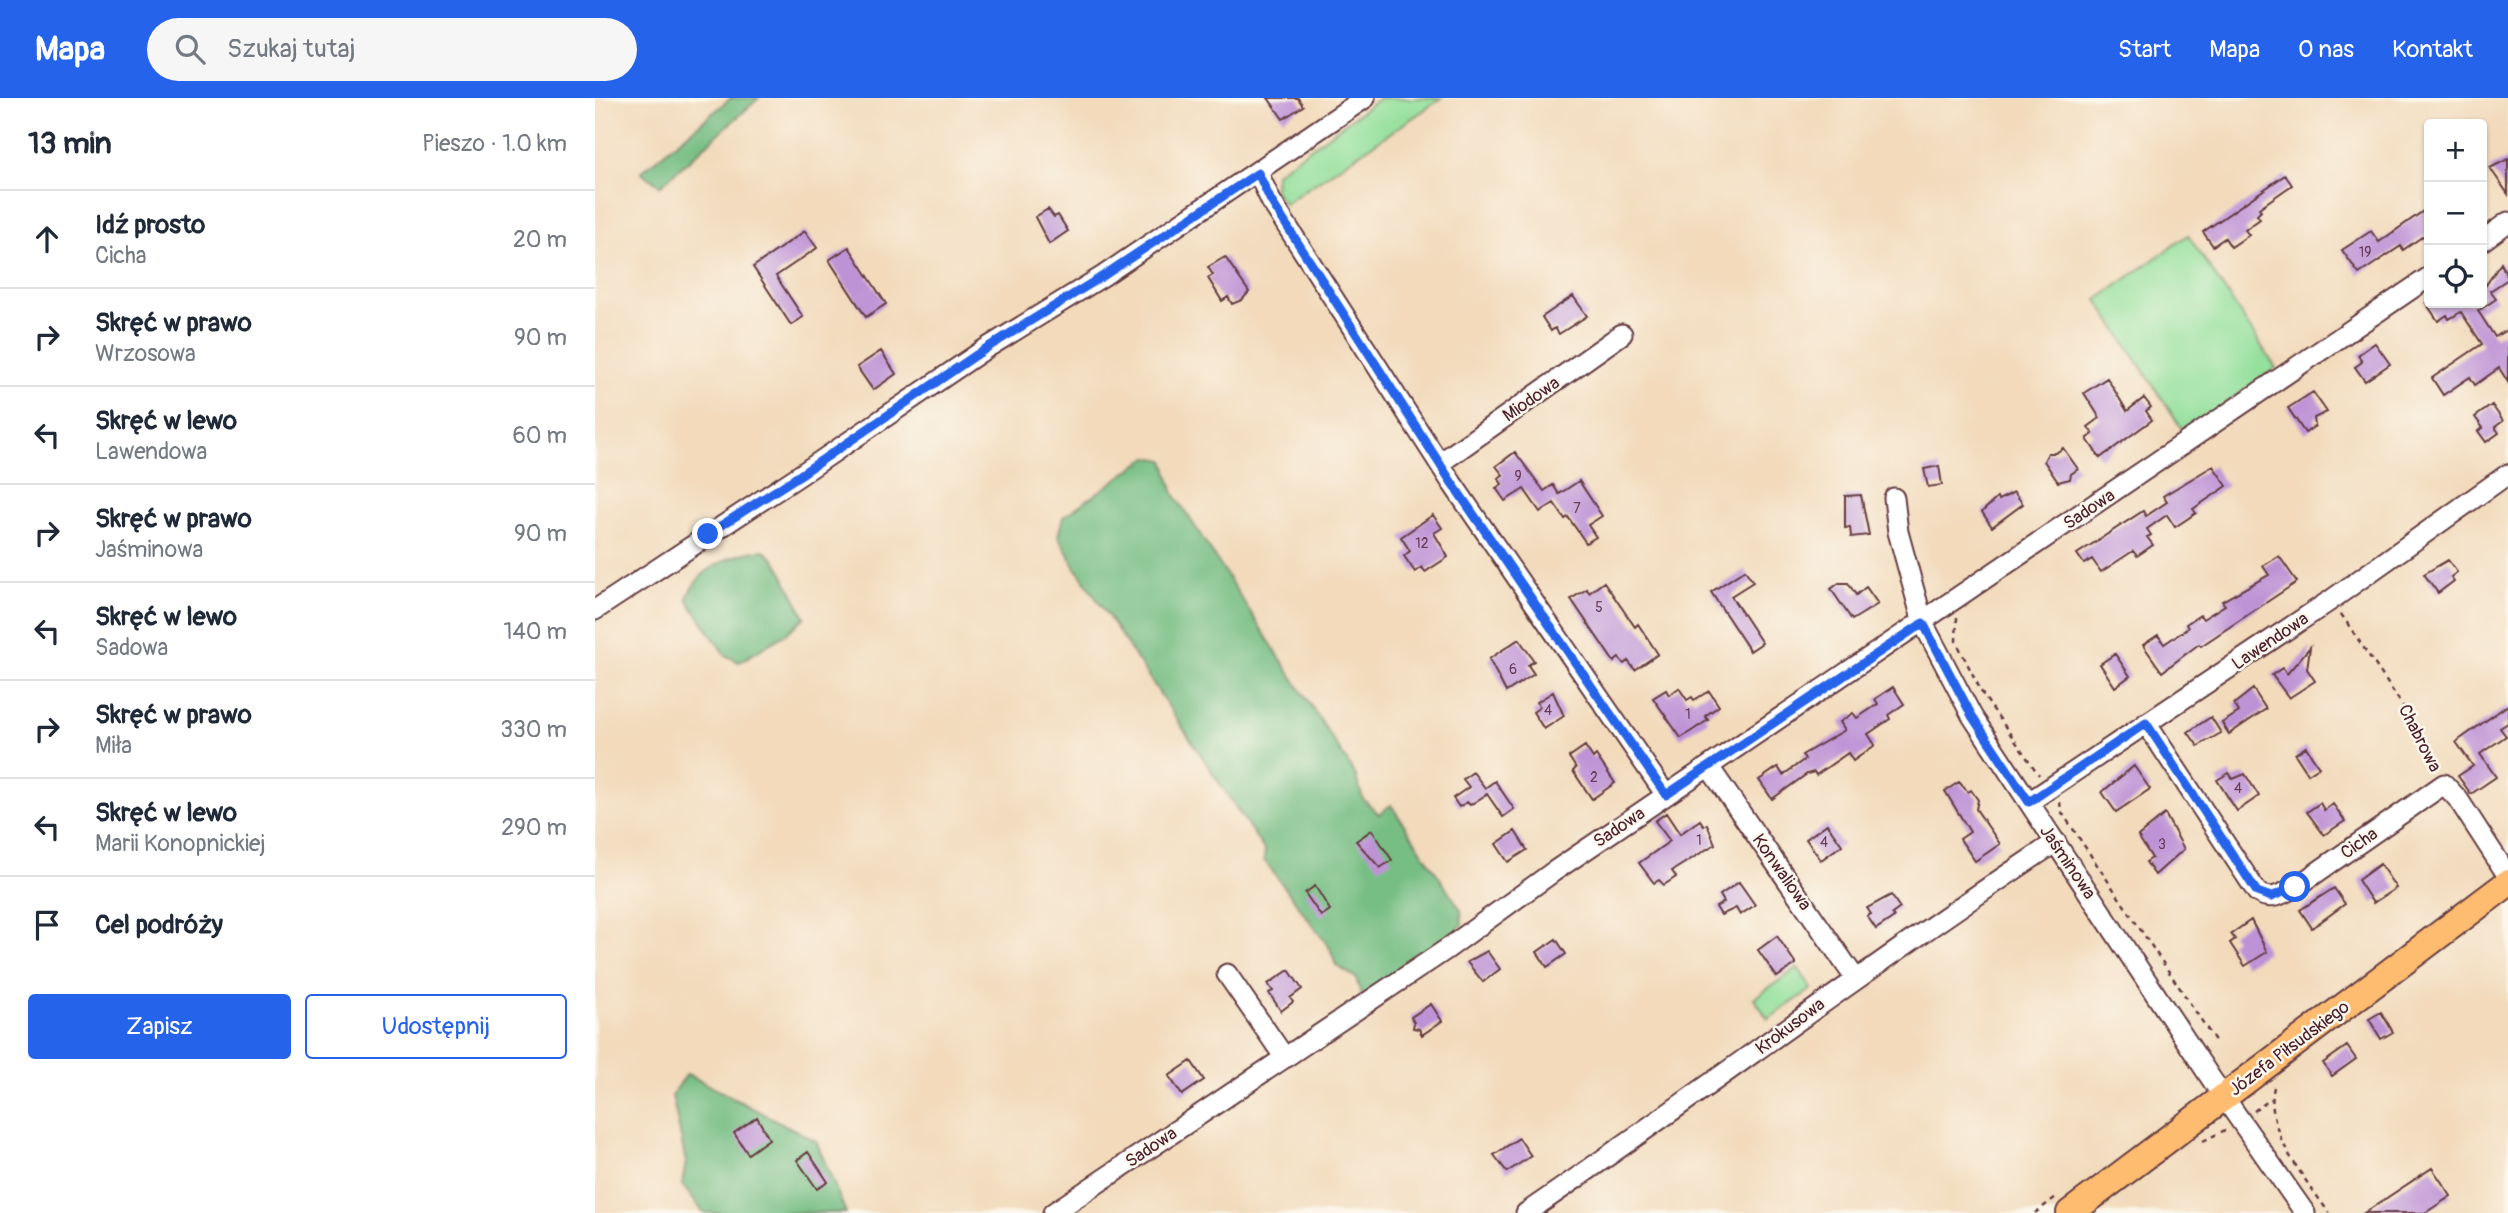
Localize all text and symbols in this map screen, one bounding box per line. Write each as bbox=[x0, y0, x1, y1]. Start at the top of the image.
search box bbox=[147, 18, 637, 81]
text: Mapa bbox=[35, 29, 105, 70]
icon: search bbox=[171, 30, 209, 68]
text: Szukaj tutaj bbox=[227, 33, 355, 65]
text: Start bbox=[2118, 35, 2171, 64]
text: Mapa bbox=[2209, 35, 2260, 64]
text: O nas bbox=[2298, 35, 2354, 64]
text: Kontakt bbox=[2392, 35, 2473, 64]
map controls bbox=[2424, 119, 2487, 308]
button: + bbox=[2424, 119, 2487, 182]
text: 13 min bbox=[28, 125, 112, 162]
text: Pieszo · 1.0 km bbox=[422, 129, 567, 158]
button: − bbox=[2424, 182, 2487, 245]
text: Idź prosto bbox=[95, 209, 205, 241]
icon: ahead bbox=[28, 220, 66, 258]
text: 20 m bbox=[513, 225, 567, 254]
text: Cicha bbox=[95, 241, 146, 270]
house number: 19 bbox=[2359, 244, 2371, 261]
button: locate bbox=[2424, 245, 2487, 308]
text: Skręć w prawo bbox=[95, 307, 252, 339]
icon: right bbox=[28, 318, 66, 356]
text: 90 m bbox=[514, 323, 567, 352]
text: Wrzosowa bbox=[95, 339, 196, 368]
street label: Miodowa bbox=[1498, 372, 1564, 427]
text: Skręć w lewo bbox=[95, 405, 237, 437]
icon: left bbox=[28, 416, 66, 454]
text: 60 m bbox=[512, 421, 567, 450]
text: Lawendowa bbox=[95, 437, 207, 466]
house number: 9 bbox=[1514, 468, 1522, 485]
street label: Sadowa bbox=[2059, 484, 2119, 535]
house number: 7 bbox=[1573, 500, 1581, 517]
text: Skręć w prawo bbox=[95, 503, 252, 535]
icon: right bbox=[28, 514, 66, 552]
route end bbox=[692, 518, 723, 549]
text: 90 m bbox=[514, 519, 567, 548]
text: Jaśminowa bbox=[95, 535, 203, 564]
house number: 12 bbox=[1415, 535, 1429, 552]
house number: 5 bbox=[1595, 599, 1603, 616]
text: Skręć w lewo bbox=[95, 601, 237, 633]
street label: Lawendowa bbox=[2227, 607, 2313, 676]
icon: left bbox=[28, 612, 66, 650]
text: 140 m bbox=[504, 617, 567, 646]
text: Sadowa bbox=[95, 633, 168, 662]
house number: 6 bbox=[1509, 661, 1517, 678]
text: Skręć w prawo bbox=[95, 699, 252, 731]
street label: Chabrowa bbox=[2393, 701, 2446, 776]
house number: 4 bbox=[1544, 702, 1552, 719]
house number: 1 bbox=[1685, 706, 1691, 723]
icon: right bbox=[28, 710, 66, 748]
text: 330 m bbox=[500, 715, 567, 744]
text: Miła bbox=[95, 731, 132, 760]
house number: 2 bbox=[1590, 769, 1598, 786]
house number: 4 bbox=[2234, 780, 2242, 797]
text: Skręć w lewo bbox=[95, 797, 237, 829]
street label: Sadowa bbox=[1589, 802, 1649, 853]
icon: left bbox=[28, 808, 66, 846]
text: 290 m bbox=[501, 813, 567, 842]
street label: Jaśminowa bbox=[2034, 821, 2101, 904]
street label: Cicha bbox=[2336, 822, 2382, 864]
text: Marii Konopnickiej bbox=[95, 829, 266, 858]
street label: Konwaliowa bbox=[1747, 829, 1816, 915]
house number: 1 bbox=[1696, 832, 1702, 849]
house number: 4 bbox=[1820, 834, 1828, 851]
house number: 3 bbox=[2158, 836, 2166, 853]
route start bbox=[2279, 871, 2310, 902]
icon: arrive bbox=[28, 906, 66, 944]
text: Cel podróży bbox=[95, 909, 223, 941]
street label: Krokusowa bbox=[1751, 993, 1830, 1060]
button: Zapisz bbox=[28, 994, 291, 1059]
button: Udostępnij bbox=[305, 994, 567, 1059]
street label: Józefa Piłsudskiego bbox=[2224, 995, 2354, 1101]
street label: Sadowa bbox=[1121, 1122, 1181, 1173]

